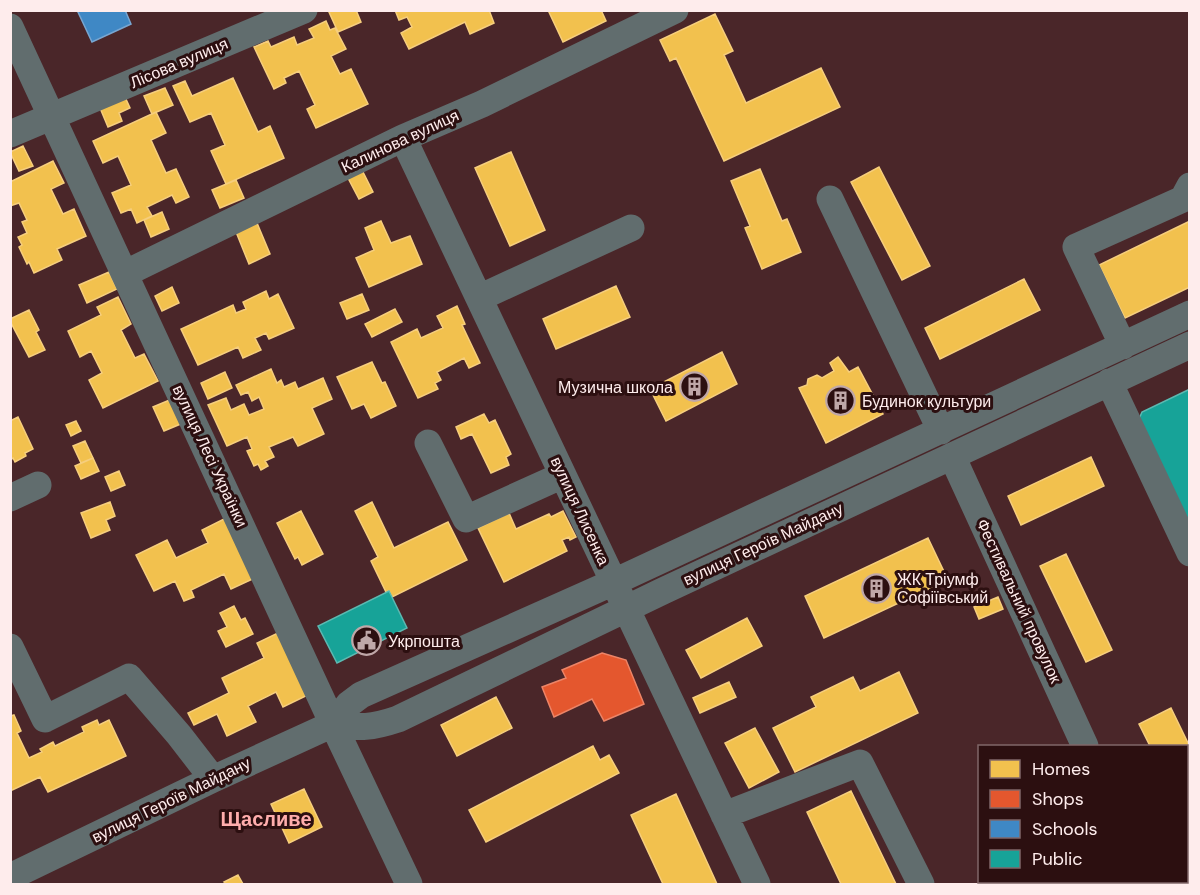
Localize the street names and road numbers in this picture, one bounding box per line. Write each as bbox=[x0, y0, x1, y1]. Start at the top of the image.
street label: Лісова вулиця bbox=[127, 33, 231, 93]
street label: Калинова вулиця bbox=[338, 105, 462, 177]
street label: вулиця Лесі Українки bbox=[168, 381, 252, 531]
street label: вулиця Лисенка bbox=[546, 453, 614, 569]
street label: вулиця Героїв Майдану bbox=[680, 498, 846, 590]
street label: Фестивальний провулок bbox=[972, 516, 1067, 687]
street label: вулиця Героїв Майдану bbox=[88, 752, 254, 848]

